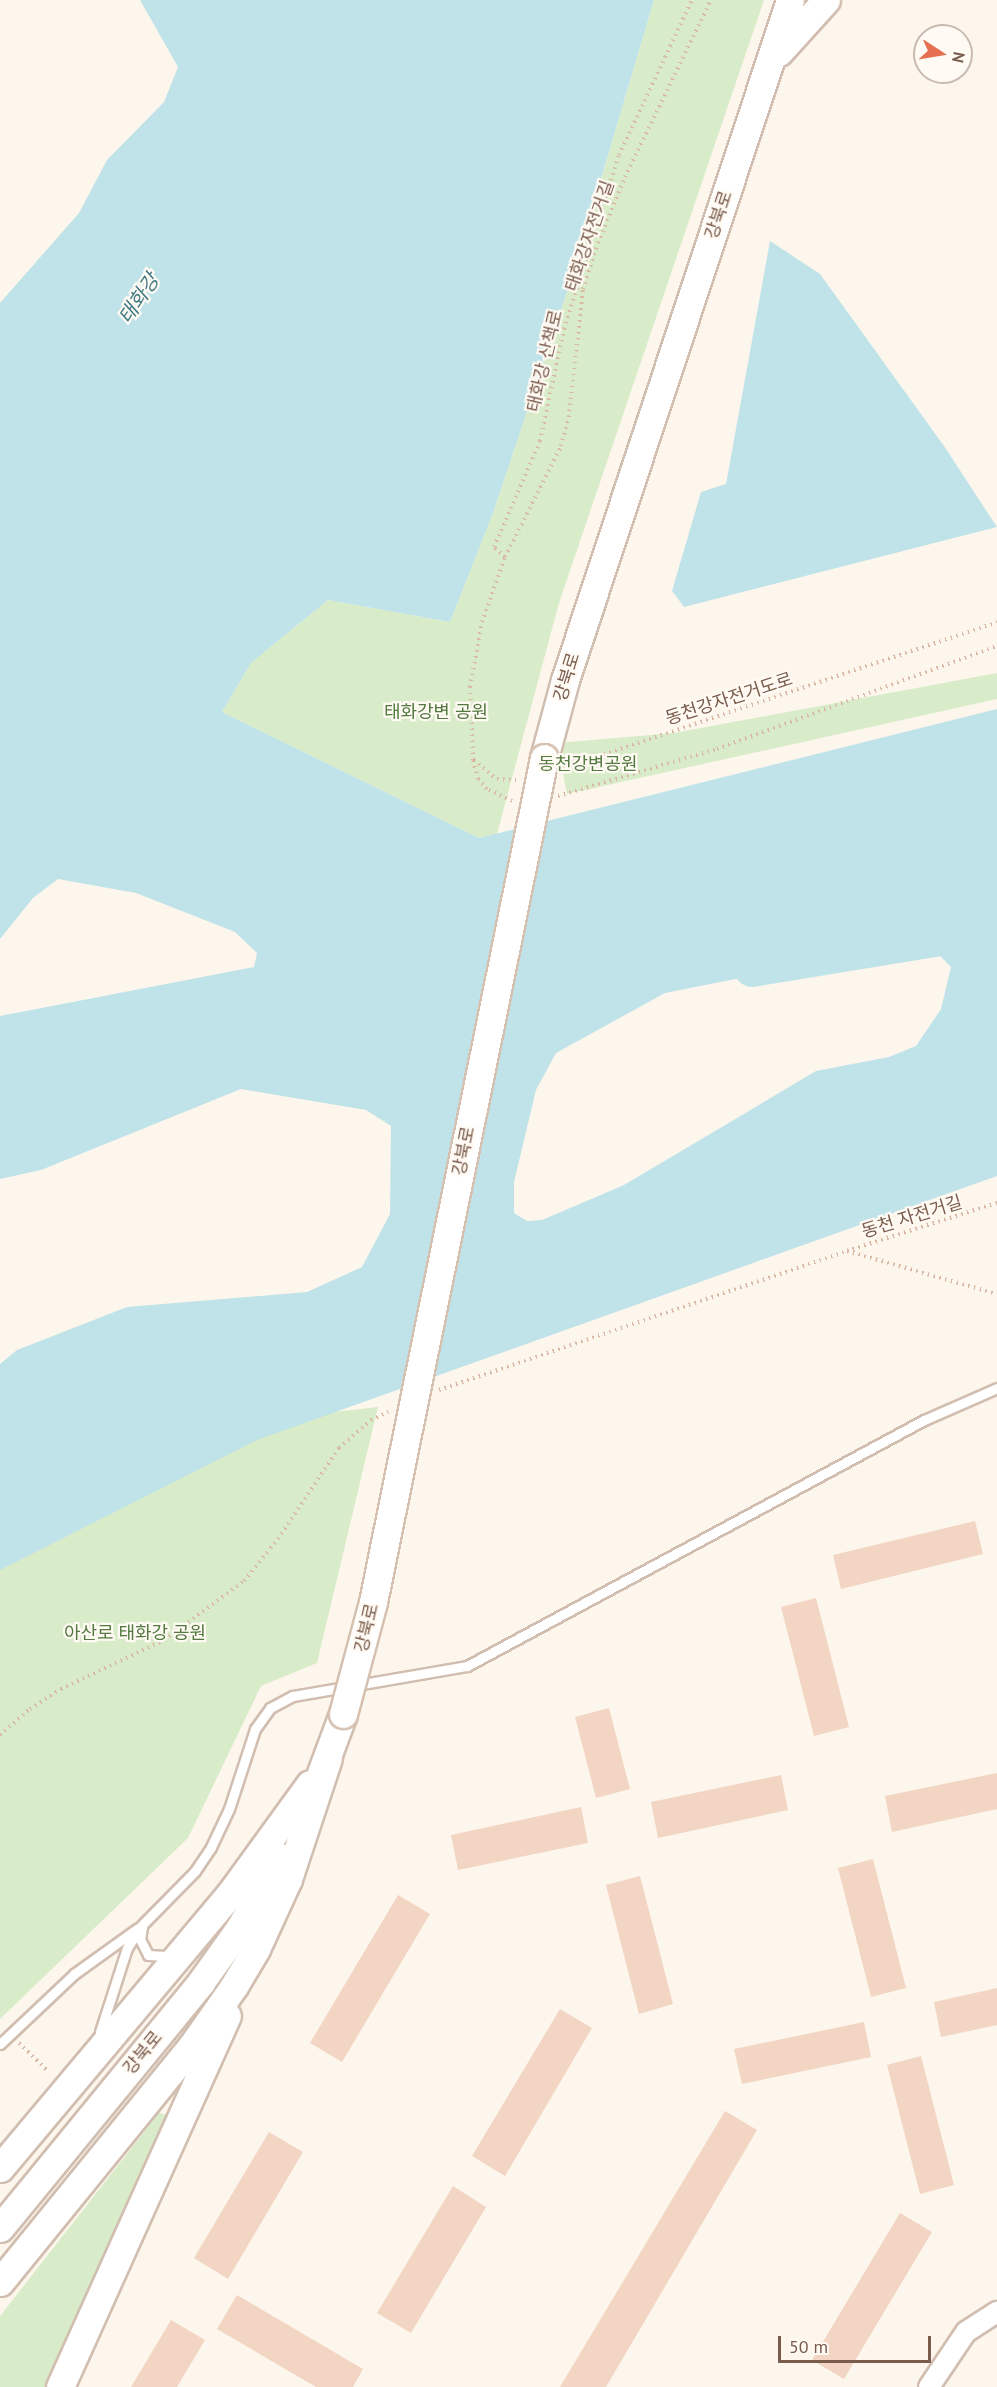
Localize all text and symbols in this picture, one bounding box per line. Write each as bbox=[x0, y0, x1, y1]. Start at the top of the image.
north arrow bbox=[913, 24, 973, 84]
text: N bbox=[948, 50, 970, 65]
street label: 태화강자전거길 bbox=[561, 178, 619, 294]
street label: 강북로 bbox=[701, 188, 737, 242]
water label: 태화강 bbox=[114, 269, 164, 329]
street label: 태화강 산책로 bbox=[523, 308, 567, 414]
street label: 강북로 bbox=[549, 650, 585, 704]
street label: 동천강자전거도로 bbox=[663, 668, 795, 730]
park label: 태화강변 공원 bbox=[384, 701, 488, 723]
park label: 동천강변공원 bbox=[538, 753, 638, 775]
street label: 강북로 bbox=[449, 1125, 479, 1177]
street label: 동천 자전거길 bbox=[859, 1191, 965, 1243]
street label: 강북로 bbox=[351, 1601, 383, 1655]
park label: 아산로 태화강 공원 bbox=[64, 1622, 206, 1644]
street label: 강북로 bbox=[119, 2027, 167, 2079]
scale bar bbox=[781, 2324, 934, 2362]
text: 50 m bbox=[789, 2335, 828, 2358]

